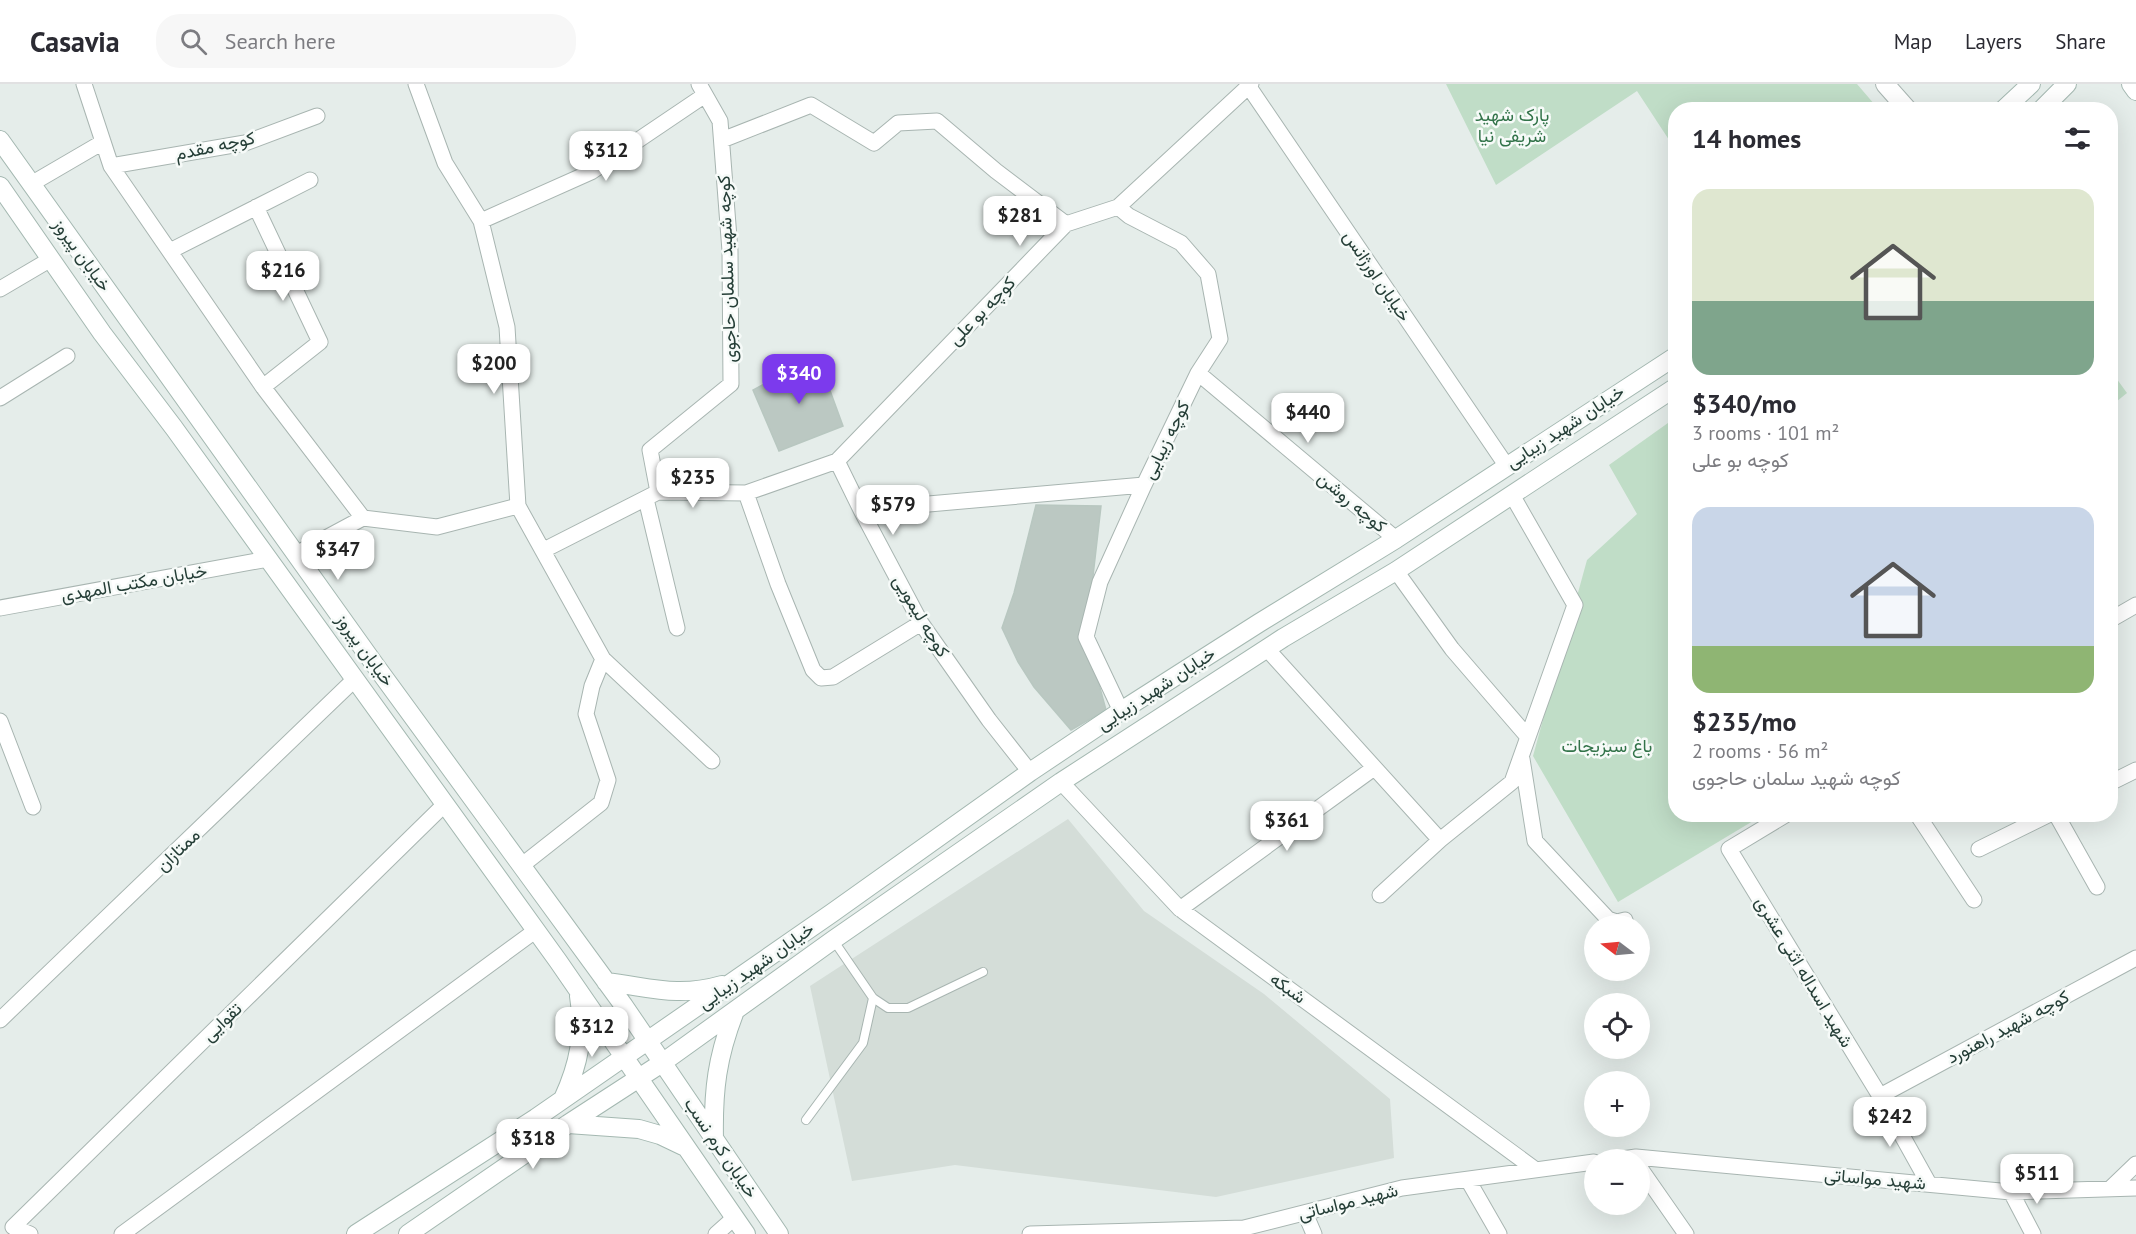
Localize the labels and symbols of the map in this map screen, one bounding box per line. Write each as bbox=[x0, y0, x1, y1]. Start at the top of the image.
park label: پارک شهید شریفی نیا bbox=[1475, 103, 1549, 147]
street label: کوچه مقدم bbox=[173, 126, 257, 166]
pin: $312 bbox=[570, 131, 642, 182]
street label: کوچه شهید سلمان حاجوی bbox=[712, 175, 742, 363]
pin: $281 bbox=[984, 196, 1056, 247]
street label: خیابان پیروز bbox=[47, 213, 117, 296]
street label: خیابان اورژانس bbox=[1338, 226, 1416, 326]
pin: $216 bbox=[247, 251, 319, 302]
street label: کوچه بو علی bbox=[943, 271, 1021, 351]
pin: $200 bbox=[458, 344, 530, 395]
pin: $340 bbox=[763, 354, 835, 405]
street label: خیابان شهید زیبایی bbox=[1501, 380, 1628, 473]
pin: $440 bbox=[1272, 393, 1344, 444]
street label: کوچه زیبایی bbox=[1137, 397, 1195, 483]
pin: $235 bbox=[657, 458, 729, 509]
street label: کوچه روشن bbox=[1312, 466, 1392, 538]
pin: $579 bbox=[857, 485, 929, 536]
pin: $347 bbox=[302, 530, 374, 581]
street label: خیابان مکتب المهدی bbox=[59, 558, 209, 607]
street label: کوچه لیمویی bbox=[887, 570, 955, 662]
street label: خیابان پیروز bbox=[330, 608, 400, 691]
street label: خیابان شهید زیبایی bbox=[1092, 642, 1219, 735]
park label: باغ سبزیجات bbox=[1562, 734, 1652, 758]
pin: $361 bbox=[1251, 801, 1323, 852]
street label: ممتازان bbox=[151, 823, 205, 876]
street label: شهید اسداله اثنی عشری bbox=[1750, 892, 1859, 1052]
north arrow bbox=[1584, 915, 1650, 981]
street label: خیابان شهید زیبایی bbox=[693, 917, 818, 1014]
street label: شبکه bbox=[1266, 967, 1311, 1008]
street label: کوچه شهید راهنورد bbox=[1943, 985, 2073, 1069]
street label: تقوایی bbox=[197, 997, 247, 1046]
pin: $312 bbox=[556, 1007, 628, 1058]
street label: خیابان کرم نسب bbox=[679, 1093, 763, 1203]
pin: $242 bbox=[1854, 1097, 1926, 1148]
pin: $318 bbox=[497, 1119, 569, 1170]
pin: $511 bbox=[2001, 1154, 2073, 1205]
street label: شهید مواساتی bbox=[1823, 1163, 1927, 1194]
street label: شهید مواساتی bbox=[1296, 1178, 1400, 1225]

